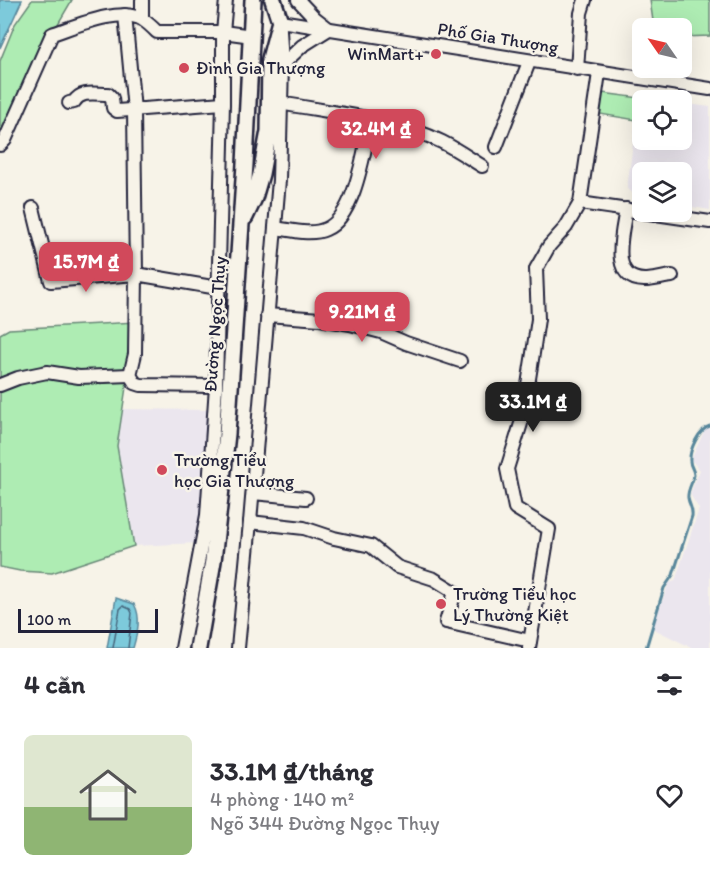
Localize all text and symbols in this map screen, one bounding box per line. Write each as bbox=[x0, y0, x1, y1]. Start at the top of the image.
street label: Phố Gia Thượng bbox=[436, 18, 561, 59]
north arrow bbox=[632, 18, 692, 78]
map controls bbox=[632, 18, 692, 222]
place label: WinMart+ bbox=[347, 43, 424, 65]
marker: WinMart+ bbox=[429, 47, 443, 61]
place label: Đình Gia Thượng bbox=[196, 57, 326, 79]
marker: Đình Gia Thượng bbox=[177, 61, 191, 75]
button: locate bbox=[632, 90, 692, 150]
pin: 32.4M ₫ bbox=[321, 109, 431, 160]
text: 32.4M ₫ bbox=[341, 116, 411, 140]
button: layers bbox=[632, 162, 692, 222]
pin: 15.7M ₫ bbox=[31, 242, 141, 293]
text: 15.7M ₫ bbox=[53, 249, 119, 273]
street label: Đường Ngọc Thụy bbox=[199, 255, 231, 393]
pin: 9.21M ₫ bbox=[307, 292, 417, 343]
text: 9.21M ₫ bbox=[329, 299, 395, 323]
pin: 33.1M ₫ bbox=[478, 382, 588, 433]
text: 33.1M ₫ bbox=[499, 389, 567, 413]
place label: Trường Tiểu học Gia Thượng bbox=[174, 449, 295, 492]
marker: Trường Tiểu học Gia Thượng bbox=[155, 463, 169, 477]
place label: Trường Tiểu học Lý Thường Kiệt bbox=[453, 583, 577, 626]
marker: Trường Tiểu học Lý Thường Kiệt bbox=[434, 597, 448, 611]
scale bar bbox=[18, 606, 158, 634]
text: 100 m bbox=[27, 610, 71, 629]
text: 4 căn bbox=[24, 668, 85, 700]
icon: filters bbox=[653, 668, 686, 701]
text: 33.1M ₫/tháng bbox=[210, 755, 373, 787]
icon: home bbox=[72, 759, 144, 831]
icon: heart bbox=[653, 779, 686, 812]
text: 4 phòng · 140 m² bbox=[210, 787, 354, 811]
text: Ngõ 344 Đường Ngọc Thụy bbox=[210, 811, 439, 835]

